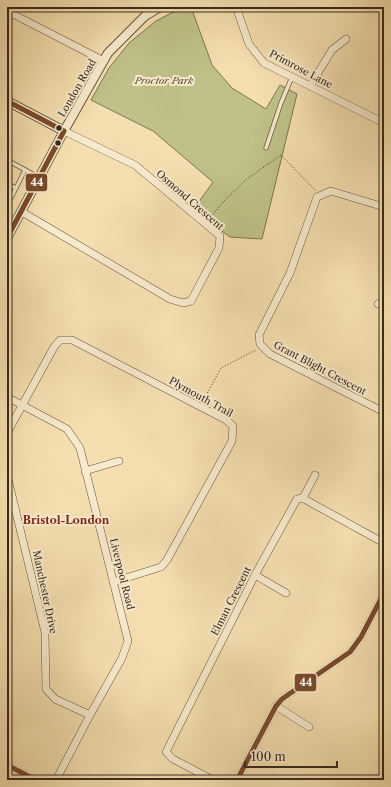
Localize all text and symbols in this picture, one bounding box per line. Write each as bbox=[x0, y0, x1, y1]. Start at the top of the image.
street label: Primrose Lane bbox=[267, 47, 335, 91]
street label: London Road bbox=[55, 57, 99, 119]
park label: Proctor Park bbox=[134, 74, 194, 87]
unlabelled marker bbox=[54, 123, 64, 133]
unlabelled marker bbox=[53, 138, 63, 148]
street label: Osmond Crescent bbox=[153, 167, 227, 233]
line badge: 44 bbox=[25, 173, 48, 192]
text: 44 bbox=[30, 175, 44, 189]
street label: Grant Blight Crescent bbox=[271, 338, 369, 398]
street label: Plymouth Trail bbox=[167, 374, 235, 420]
district label: Bristol-London bbox=[23, 513, 110, 527]
street label: Liverpool Road bbox=[107, 537, 137, 611]
street label: Manchester Drive bbox=[30, 549, 60, 635]
street label: Elman Crescent bbox=[208, 564, 254, 638]
line badge: 44 bbox=[294, 673, 317, 692]
text: 44 bbox=[299, 675, 313, 689]
scale bar bbox=[245, 743, 337, 769]
text: 100 m bbox=[251, 749, 286, 764]

